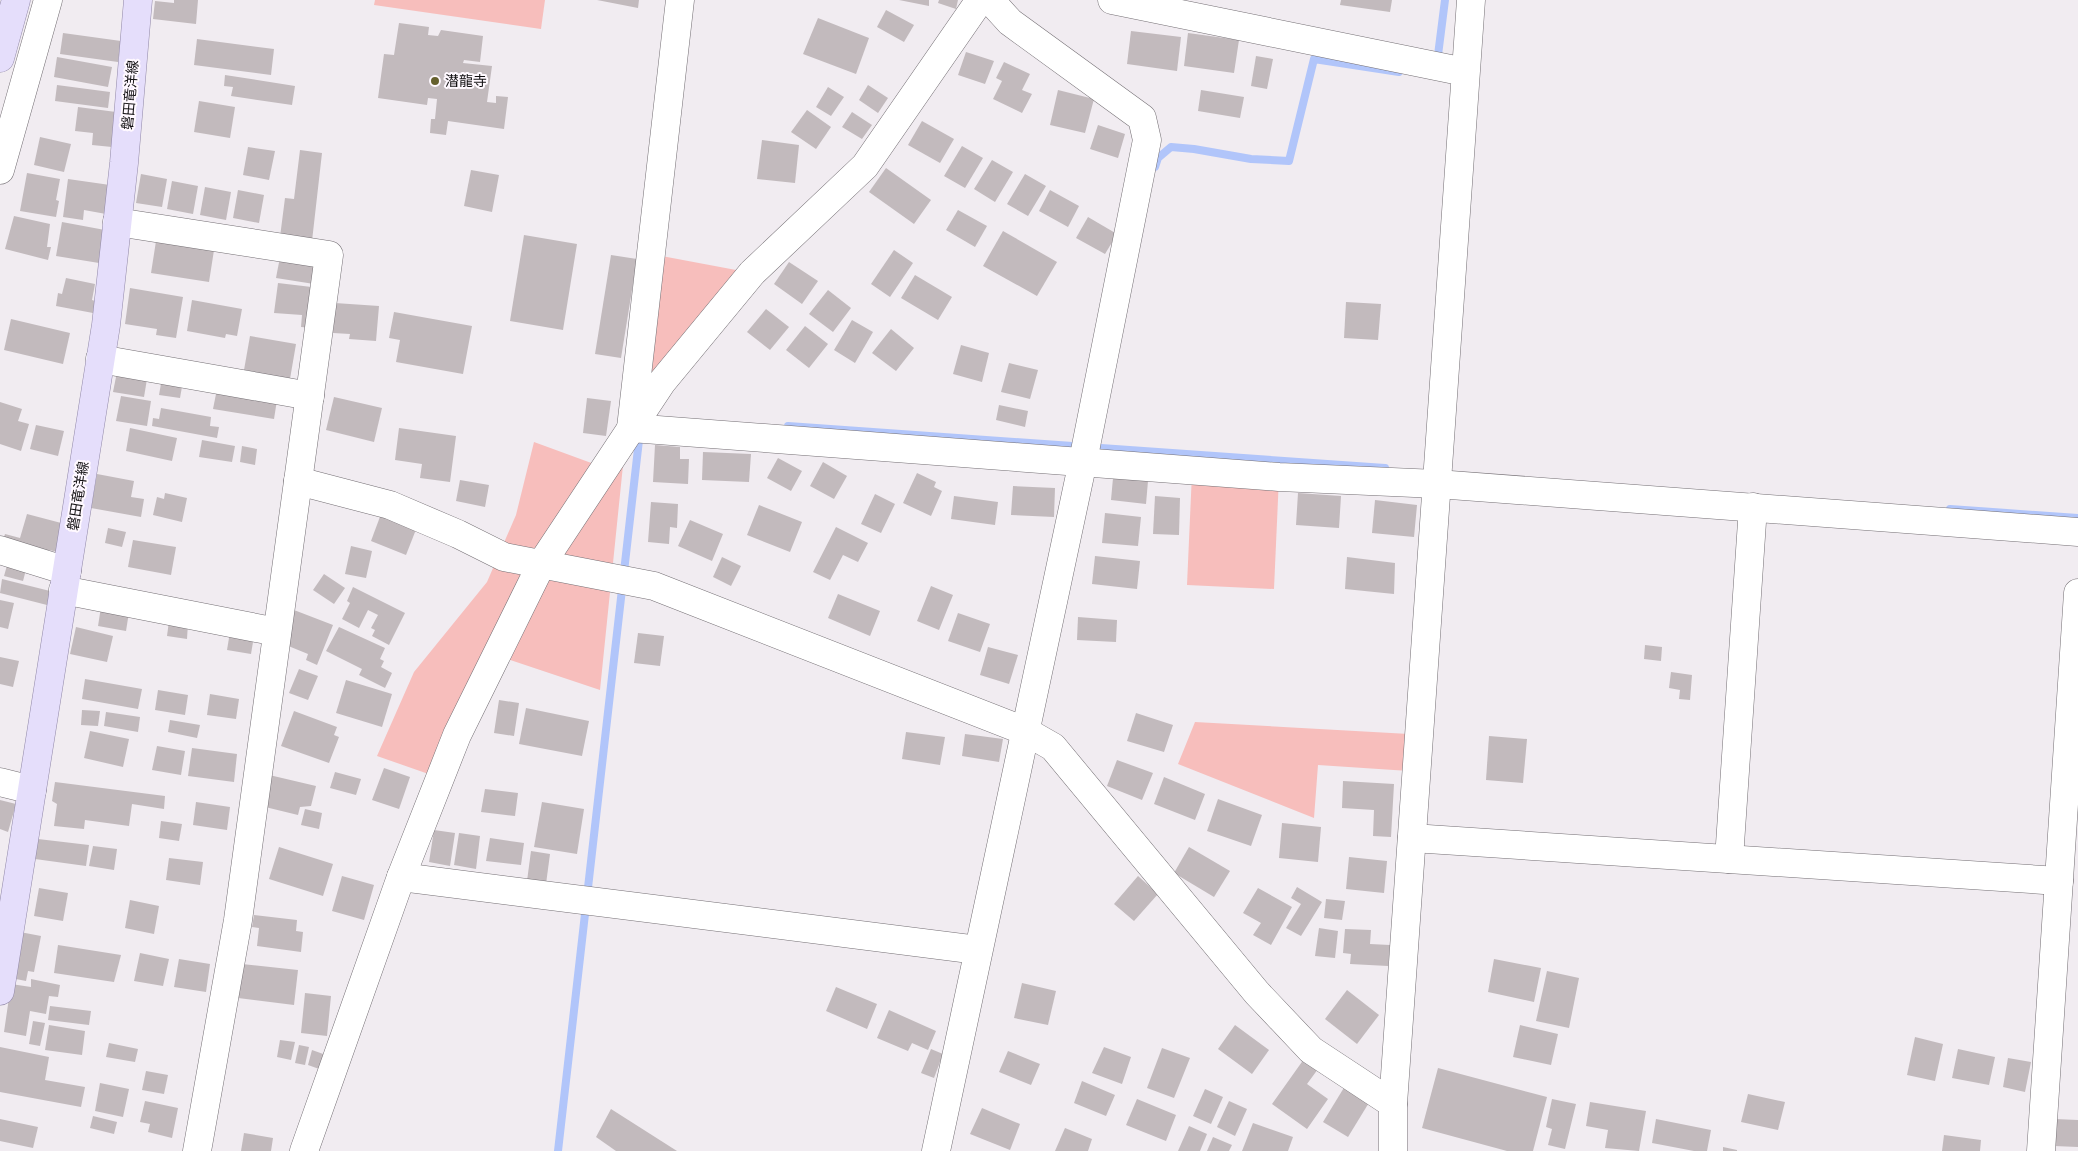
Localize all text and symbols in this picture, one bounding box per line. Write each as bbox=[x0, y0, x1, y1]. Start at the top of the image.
street label: 磐田竜洋線 bbox=[119, 59, 141, 131]
place label: 潜龍寺 bbox=[445, 73, 487, 89]
marker: 潜龍寺 bbox=[429, 75, 441, 87]
street label: 磐田竜洋線 bbox=[65, 460, 91, 532]

